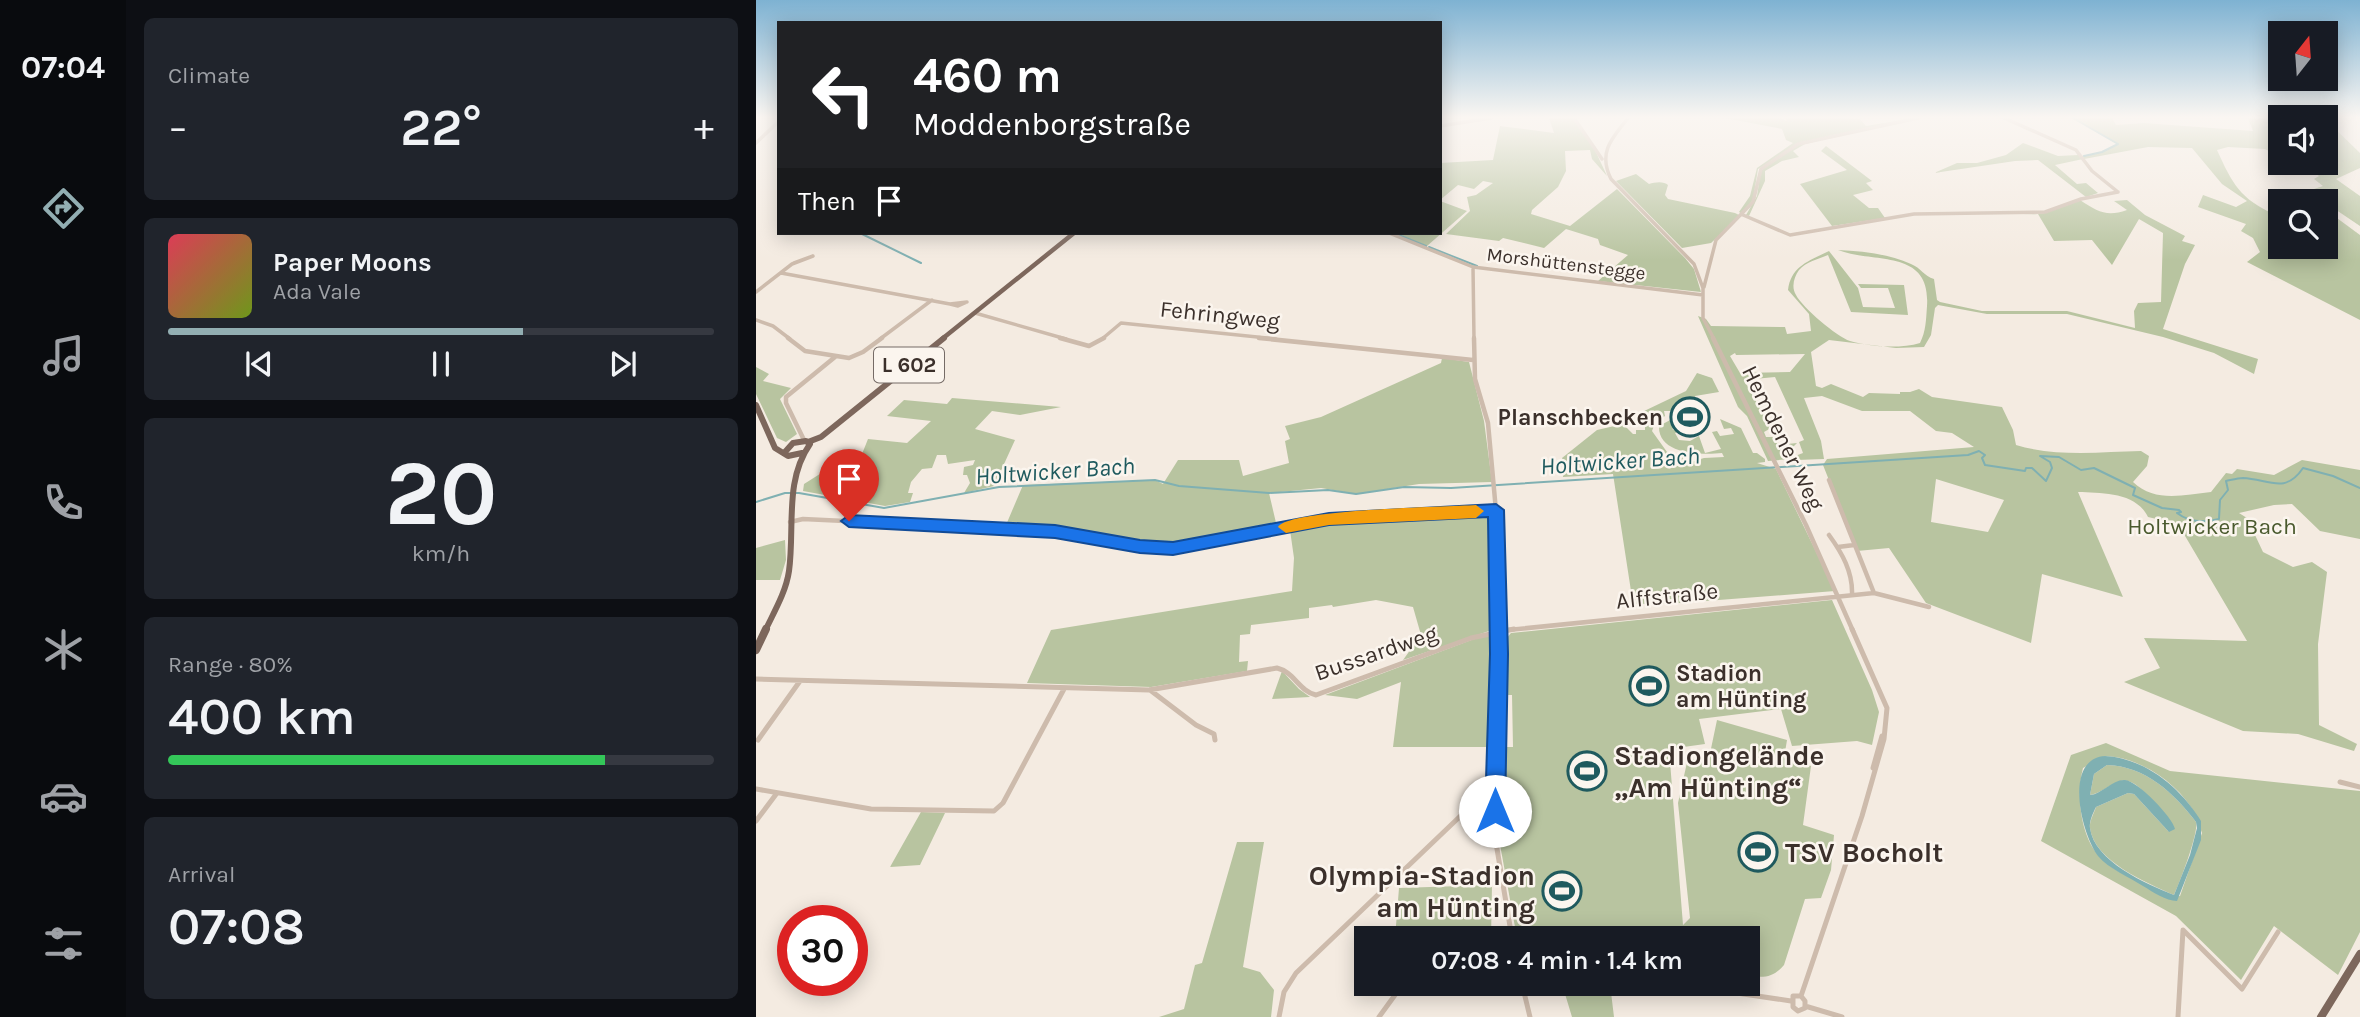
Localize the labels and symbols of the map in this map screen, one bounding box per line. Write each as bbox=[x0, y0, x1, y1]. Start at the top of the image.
north arrow bbox=[2268, 21, 2338, 91]
street label: Morshüttenstegge bbox=[1485, 243, 1647, 285]
street label: Fehringweg bbox=[1159, 295, 1281, 335]
road number: L 602 bbox=[874, 348, 944, 382]
street label: Hemdener Weg bbox=[1736, 361, 1830, 515]
sports icon: Planschbecken bbox=[1669, 396, 1711, 438]
place label: Planschbecken bbox=[1498, 404, 1663, 431]
water label: Holtwicker Bach bbox=[1539, 441, 1701, 481]
pin bbox=[819, 449, 879, 521]
water label: Holtwicker Bach bbox=[974, 451, 1136, 491]
park label: Holtwicker Bach bbox=[2127, 513, 2297, 540]
street label: Alffstraße bbox=[1615, 577, 1719, 615]
street label: Bussardweg bbox=[1311, 619, 1441, 687]
place label: Stadion am Hünting bbox=[1676, 660, 1806, 713]
sports icon: Stadion am Hünting bbox=[1628, 665, 1670, 707]
place label: Stadiongelände „Am Hünting“ bbox=[1614, 739, 1824, 804]
sports icon: Stadiongelände „Am Hünting“ bbox=[1566, 750, 1608, 792]
position arrow bbox=[1458, 774, 1532, 848]
sports icon: TSV Bocholt bbox=[1737, 831, 1779, 873]
place label: TSV Bocholt bbox=[1785, 836, 1943, 869]
place label: Olympia-Stadion am Hünting bbox=[1309, 859, 1535, 924]
sports icon: Olympia-Stadion am Hünting bbox=[1541, 870, 1583, 912]
speed limit sign: 30 bbox=[777, 905, 868, 996]

